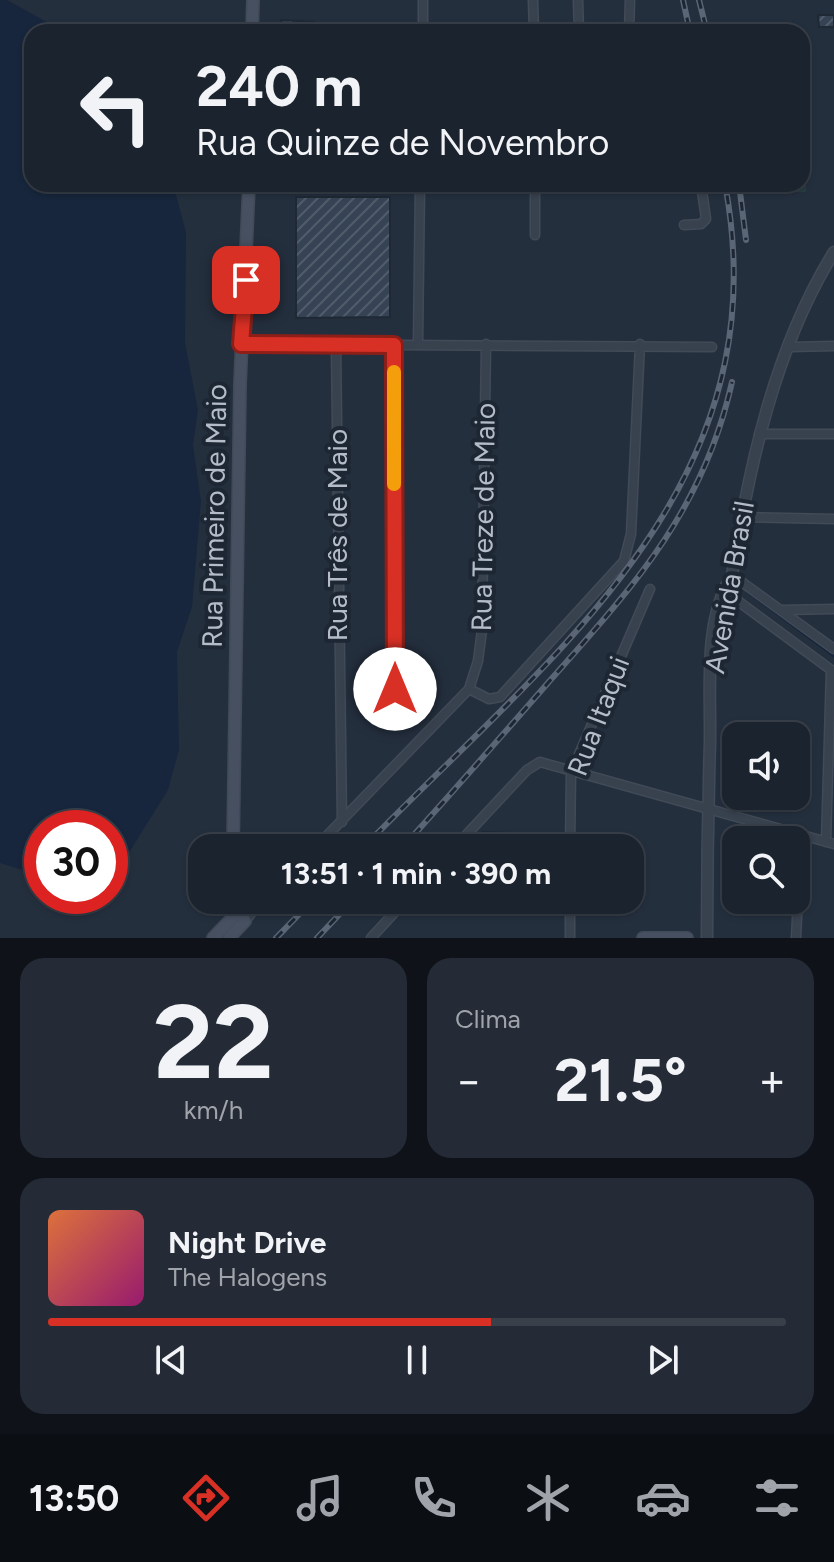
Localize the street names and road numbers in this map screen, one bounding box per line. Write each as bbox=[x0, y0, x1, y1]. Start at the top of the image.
street label: Rua Primeiro de Maio bbox=[195, 384, 233, 648]
street label: Rua Treze de Maio bbox=[464, 402, 502, 632]
street label: Rua Três de Maio bbox=[320, 429, 354, 641]
street label: Avenida Brasil bbox=[697, 498, 761, 676]
street label: Rua Itaqui bbox=[560, 652, 636, 780]

